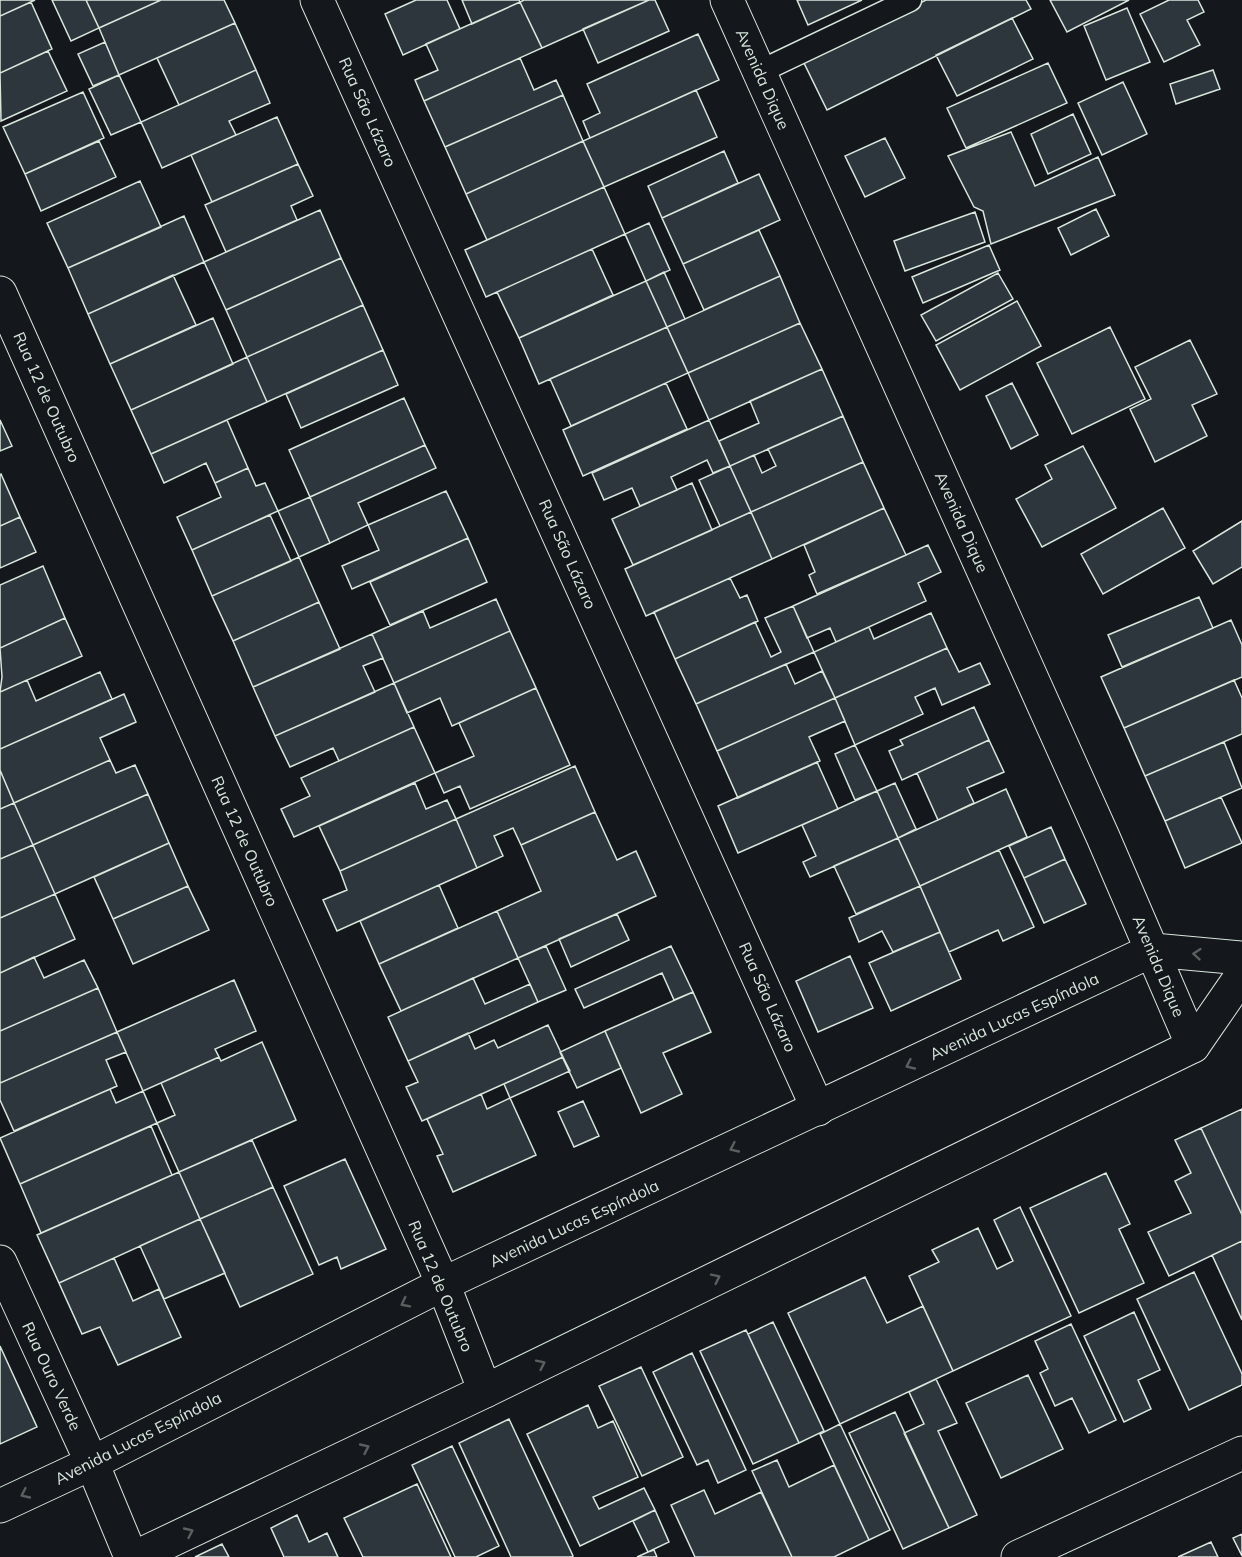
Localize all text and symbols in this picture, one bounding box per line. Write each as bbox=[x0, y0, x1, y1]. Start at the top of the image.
street label: Avenida Dique bbox=[732, 25, 794, 133]
street label: Rua São Lázaro bbox=[335, 54, 401, 170]
street label: Rua 12 de Outubro bbox=[9, 329, 85, 465]
street label: Avenida Dique bbox=[931, 468, 993, 576]
street label: Rua São Lázaro bbox=[535, 496, 601, 612]
street label: Rua 12 de Outubro bbox=[207, 773, 283, 909]
street label: Avenida Dique bbox=[1129, 912, 1189, 1020]
street label: Rua São Lázaro bbox=[735, 939, 801, 1055]
one-way arrow bbox=[1193, 948, 1202, 961]
street label: Avenida Lucas Espíndola bbox=[926, 968, 1102, 1064]
one-way arrow bbox=[906, 1058, 917, 1070]
one-way arrow bbox=[729, 1141, 740, 1153]
street label: Avenida Lucas Espíndola bbox=[486, 1175, 662, 1271]
street label: Rua 12 de Outubro bbox=[404, 1217, 478, 1355]
one-way arrow bbox=[710, 1274, 721, 1286]
one-way arrow bbox=[401, 1296, 412, 1307]
street label: Rua Ouro Verde bbox=[18, 1318, 86, 1434]
one-way arrow bbox=[535, 1359, 546, 1371]
street label: Avenida Lucas Espíndola bbox=[51, 1387, 225, 1489]
one-way arrow bbox=[359, 1444, 370, 1456]
one-way arrow bbox=[20, 1487, 31, 1499]
one-way arrow bbox=[183, 1527, 194, 1539]

